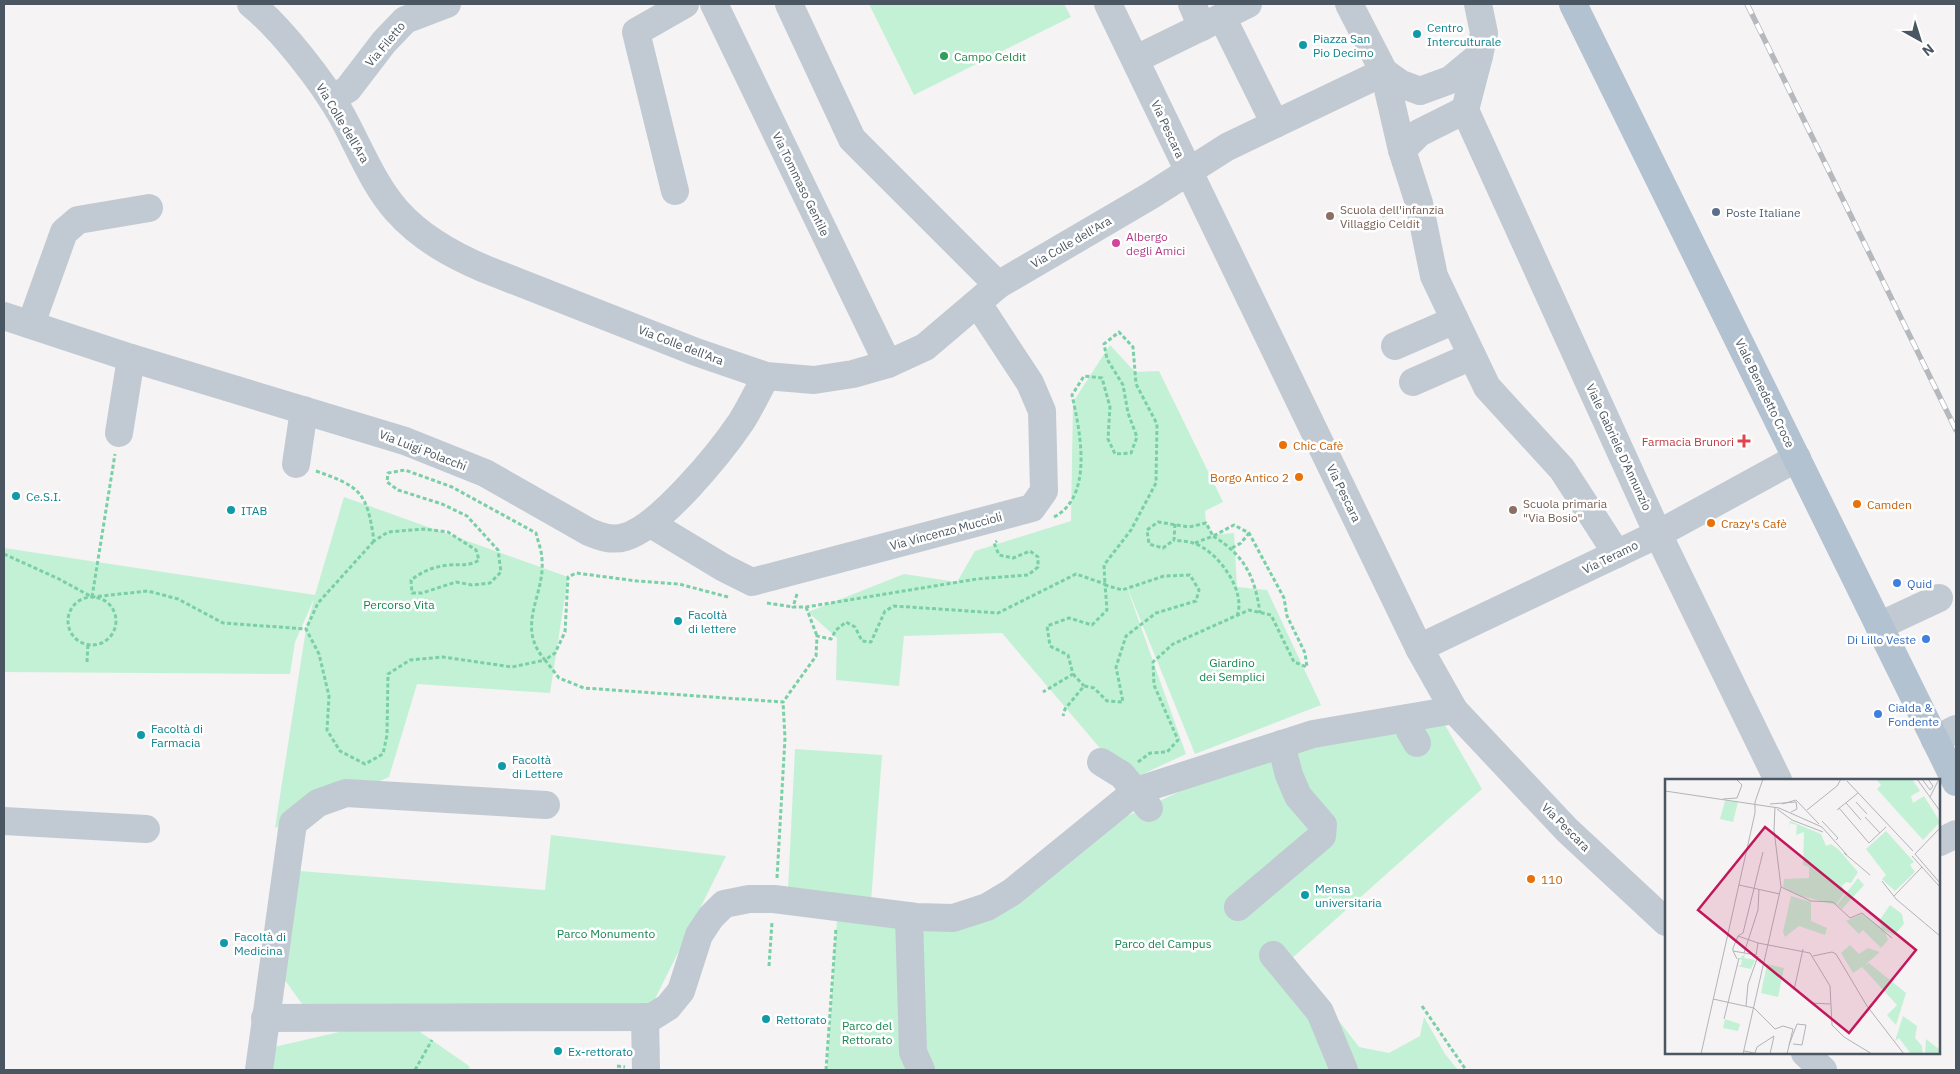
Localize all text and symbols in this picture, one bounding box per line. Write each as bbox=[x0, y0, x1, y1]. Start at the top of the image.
north arrow bbox=[1895, 15, 1945, 65]
street label: Via Filetto bbox=[362, 18, 408, 70]
place label: Centro Interculturale bbox=[1427, 20, 1502, 49]
marker: Centro Interculturale bbox=[1411, 28, 1423, 40]
place label: Piazza San Pio Decimo bbox=[1313, 31, 1374, 60]
marker: Piazza San Pio Decimo bbox=[1297, 39, 1309, 51]
text: N bbox=[1919, 40, 1938, 60]
place label: Campo Celdit bbox=[954, 49, 1026, 64]
marker: Campo Celdit bbox=[938, 50, 950, 62]
street label: Via Colle dell'Ara bbox=[313, 80, 373, 166]
street label: Via Pescara bbox=[1148, 98, 1188, 161]
street label: Via Tommaso Gentile bbox=[769, 130, 833, 239]
place label: Scuola dell'infanzia Villaggio Celdit bbox=[1340, 202, 1444, 231]
place label: Poste Italiane bbox=[1726, 205, 1801, 220]
marker: Poste Italiane bbox=[1710, 206, 1722, 218]
marker: Scuola dell'infanzia Villaggio Celdit bbox=[1324, 210, 1336, 222]
street label: Via Colle dell'Ara bbox=[1028, 213, 1114, 271]
place label: Albergo degli Amici bbox=[1126, 229, 1185, 258]
marker: Albergo degli Amici bbox=[1110, 237, 1122, 249]
street label: Via Colle dell'Ara bbox=[636, 322, 726, 368]
street label: Viale Benedetto Croce bbox=[1732, 336, 1798, 450]
street label: Viale Gabriele D'Annunzio bbox=[1583, 381, 1655, 513]
street label: Via Luigi Polacchi bbox=[377, 426, 469, 474]
place label: Farmacia Brunori bbox=[1642, 434, 1734, 449]
marker: Farmacia Brunori bbox=[1738, 435, 1750, 447]
place label: Chic Cafè bbox=[1293, 438, 1344, 453]
marker: Chic Cafè bbox=[1277, 439, 1289, 451]
street label: Via Pescara bbox=[1324, 462, 1365, 525]
place label: Borgo Antico 2 bbox=[1210, 470, 1289, 485]
marker: Borgo Antico 2 bbox=[1293, 471, 1305, 483]
place label: Ce.S.I. bbox=[26, 489, 61, 504]
marker: Ce.S.I. bbox=[10, 490, 22, 502]
place label: Scuola primaria "Via Bosio" bbox=[1523, 496, 1608, 525]
place label: Camden bbox=[1867, 497, 1912, 512]
marker: Camden bbox=[1851, 498, 1863, 510]
place label: ITAB bbox=[241, 503, 267, 518]
marker: ITAB bbox=[225, 504, 237, 516]
marker: Scuola primaria "Via Bosio" bbox=[1507, 504, 1519, 516]
street label: Via Vincenzo Muccioli bbox=[888, 509, 1004, 553]
place label: Crazy's Cafè bbox=[1721, 516, 1787, 531]
marker: Crazy's Cafè bbox=[1705, 517, 1717, 529]
street label: Via Teramo bbox=[1580, 537, 1641, 577]
place label: Quid bbox=[1907, 576, 1932, 591]
marker: Quid bbox=[1891, 577, 1903, 589]
park label: Percorso Vita bbox=[363, 597, 435, 612]
place label: Facoltà di lettere bbox=[688, 607, 737, 636]
marker: Facoltà di lettere bbox=[672, 615, 684, 627]
place label: Di Lillo Veste bbox=[1847, 632, 1916, 647]
marker: Di Lillo Veste bbox=[1920, 633, 1932, 645]
park label: Giardino dei Semplici bbox=[1199, 655, 1265, 684]
place label: Cialda & Fondente bbox=[1888, 700, 1939, 729]
marker: Cialda & Fondente bbox=[1872, 708, 1884, 720]
place label: Facoltà di Farmacia bbox=[151, 721, 203, 750]
marker: Facoltà di Farmacia bbox=[135, 729, 147, 741]
place label: Facoltà di Lettere bbox=[512, 752, 563, 781]
marker: Facoltà di Lettere bbox=[496, 760, 508, 772]
inset map bbox=[1665, 779, 1940, 1054]
street label: Via Pescara bbox=[1539, 800, 1594, 855]
place label: 110 bbox=[1541, 872, 1563, 887]
marker: 110 bbox=[1525, 873, 1537, 885]
place label: Mensa universitaria bbox=[1315, 881, 1382, 910]
marker: Mensa universitaria bbox=[1299, 889, 1311, 901]
park label: Parco Monumento bbox=[557, 926, 655, 941]
place label: Facoltà di Medicina bbox=[234, 929, 286, 958]
park label: Parco del Campus bbox=[1114, 936, 1212, 951]
marker: Facoltà di Medicina bbox=[218, 937, 230, 949]
place label: Rettorato bbox=[776, 1012, 827, 1027]
marker: Rettorato bbox=[760, 1013, 772, 1025]
park label: Parco del Rettorato bbox=[842, 1018, 893, 1047]
place label: Ex-rettorato bbox=[568, 1044, 633, 1059]
marker: Ex-rettorato bbox=[552, 1045, 564, 1057]

